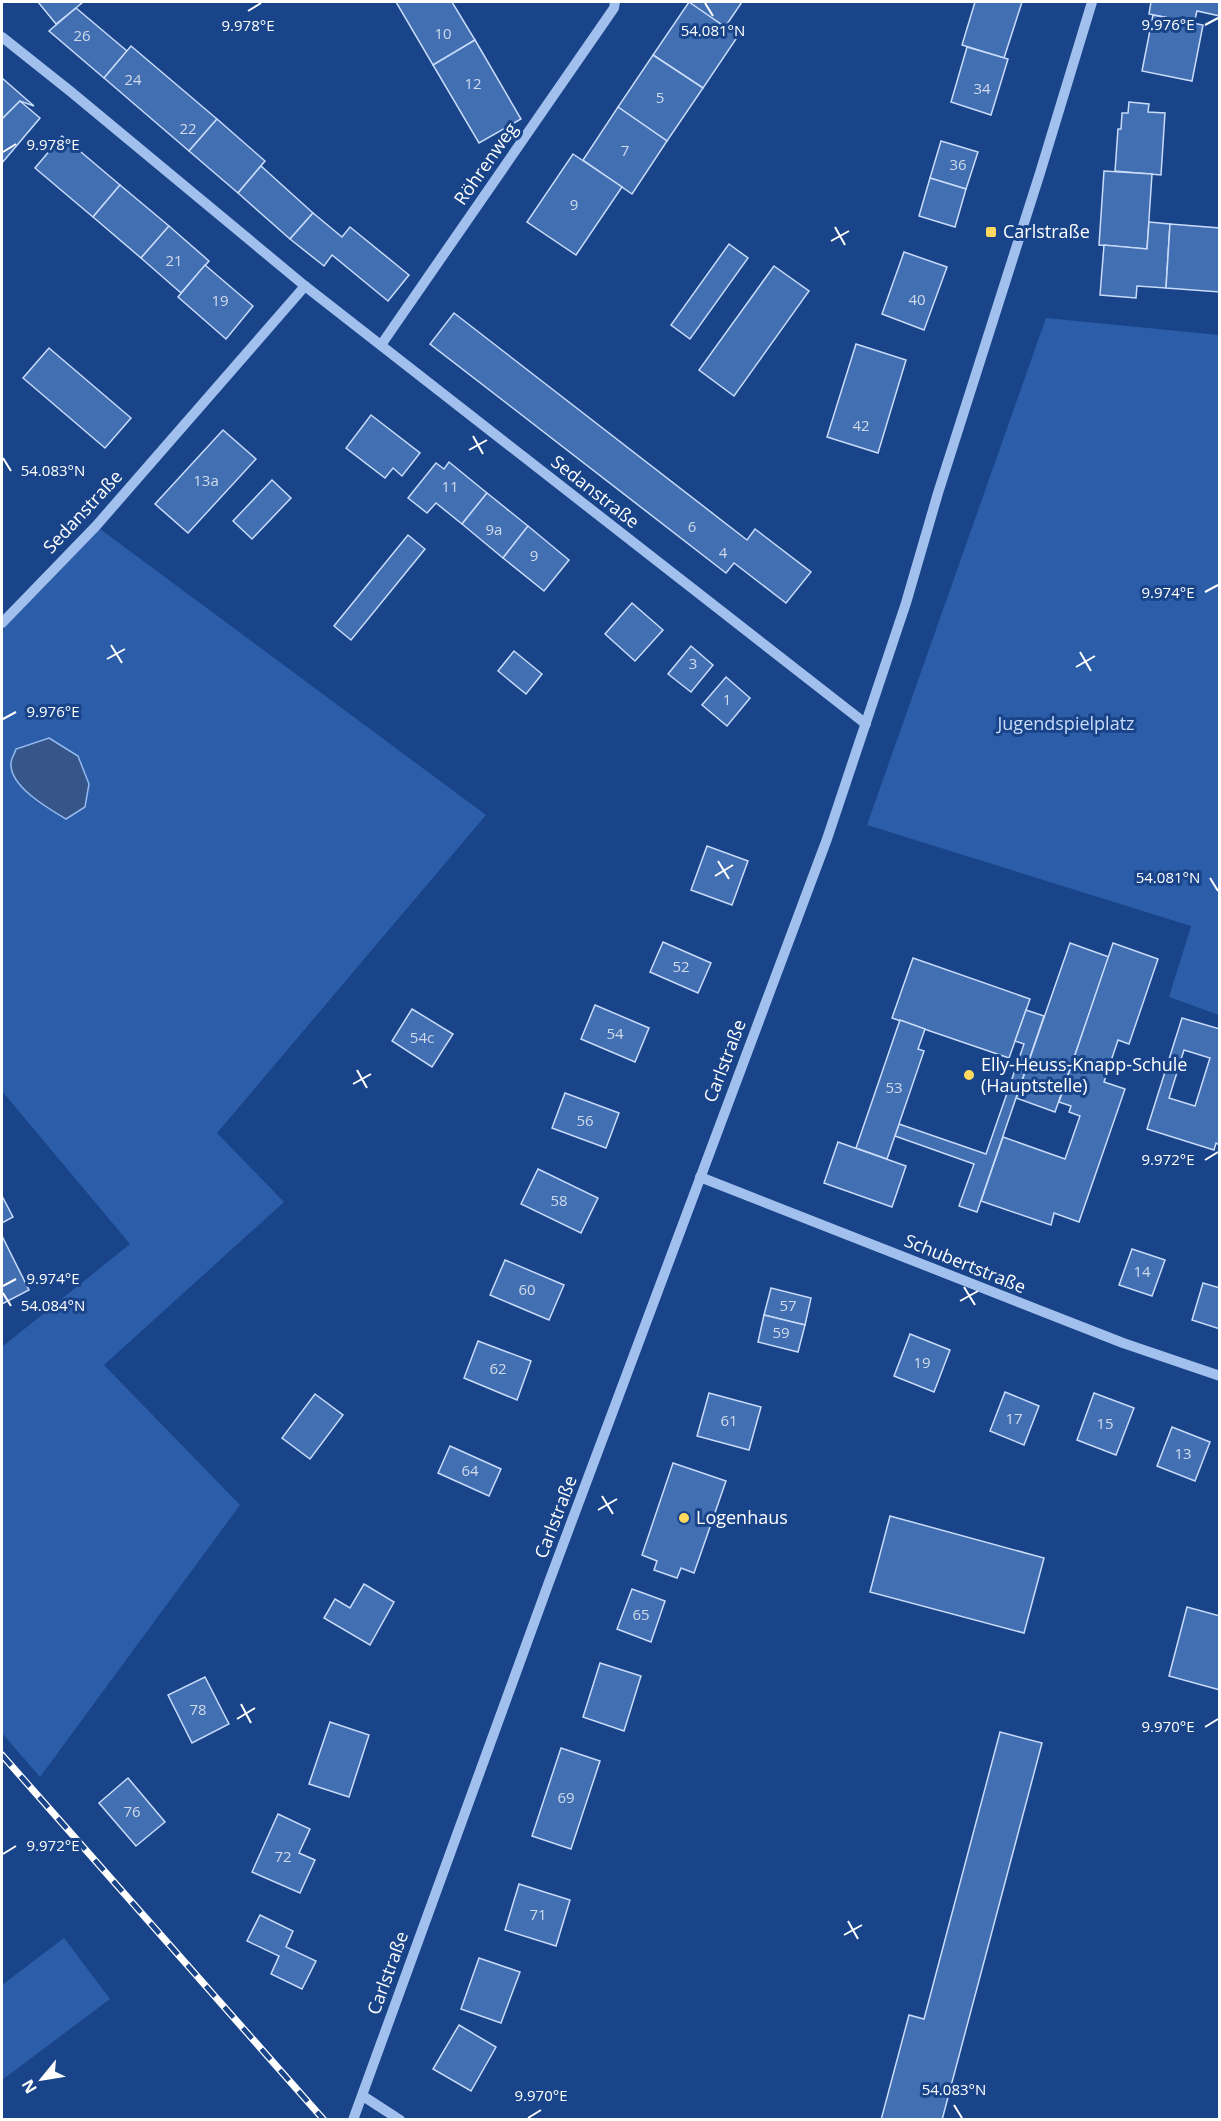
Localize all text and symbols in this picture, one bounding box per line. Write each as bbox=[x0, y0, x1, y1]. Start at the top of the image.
text: 9.976°E bbox=[1141, 14, 1195, 34]
text: 9.978°E bbox=[221, 15, 275, 35]
text: 54.081°N bbox=[681, 20, 745, 40]
house number: 10 bbox=[434, 23, 452, 43]
house number: 26 bbox=[73, 25, 91, 45]
house number: 24 bbox=[124, 69, 142, 89]
house number: 12 bbox=[464, 73, 482, 93]
house number: 34 bbox=[973, 78, 991, 98]
house number: 5 bbox=[656, 87, 664, 107]
street label: Röhrenweg bbox=[448, 117, 522, 209]
house number: 22 bbox=[179, 118, 197, 138]
text: 9.978°E bbox=[26, 134, 80, 154]
house number: 7 bbox=[621, 140, 629, 160]
house number: 36 bbox=[949, 154, 967, 174]
house number: 9 bbox=[570, 194, 578, 214]
place label: Carlstraße bbox=[1003, 219, 1090, 243]
marker: Carlstraße bbox=[984, 225, 998, 239]
house number: 21 bbox=[165, 250, 183, 270]
house number: 40 bbox=[908, 289, 926, 309]
house number: 19 bbox=[211, 290, 229, 310]
house number: 42 bbox=[852, 415, 870, 435]
street label: Sedanstraße bbox=[547, 449, 645, 533]
text: 54.083°N bbox=[21, 460, 85, 480]
street label: Sedanstraße bbox=[37, 464, 127, 558]
house number: 13a bbox=[193, 470, 219, 490]
house number: 11 bbox=[441, 476, 459, 496]
house number: 6 bbox=[688, 516, 696, 536]
house number: 9a bbox=[486, 519, 502, 539]
house number: 4 bbox=[719, 542, 728, 562]
house number: 9 bbox=[530, 545, 538, 565]
text: 9.974°E bbox=[1141, 582, 1195, 602]
house number: 3 bbox=[689, 653, 697, 673]
house number: 1 bbox=[723, 689, 731, 709]
text: 9.976°E bbox=[26, 701, 80, 721]
park label: Jugendspielplatz bbox=[995, 711, 1135, 735]
text: 54.081°N bbox=[1136, 867, 1200, 887]
house number: 52 bbox=[672, 956, 690, 976]
street label: Carlstraße bbox=[697, 1016, 751, 1106]
house number: 54 bbox=[606, 1023, 624, 1043]
house number: 54c bbox=[410, 1027, 434, 1047]
place label: Elly-Heuss-Knapp-Schule (Hauptstelle) bbox=[981, 1052, 1187, 1097]
marker: Elly-Heuss-Knapp-Schule (Hauptstelle) bbox=[962, 1068, 976, 1082]
house number: 53 bbox=[885, 1077, 903, 1097]
house number: 56 bbox=[576, 1110, 594, 1130]
text: 9.972°E bbox=[1141, 1149, 1195, 1169]
house number: 58 bbox=[550, 1190, 568, 1210]
street label: Schubertstraße bbox=[901, 1228, 1030, 1298]
house number: 14 bbox=[1133, 1261, 1151, 1281]
text: 9.974°E bbox=[26, 1268, 80, 1288]
house number: 60 bbox=[518, 1279, 536, 1299]
text: 54.084°N bbox=[21, 1295, 85, 1315]
house number: 57 bbox=[779, 1295, 797, 1315]
house number: 59 bbox=[772, 1322, 790, 1342]
house number: 19 bbox=[913, 1352, 931, 1372]
house number: 62 bbox=[489, 1358, 507, 1378]
house number: 17 bbox=[1005, 1408, 1023, 1428]
house number: 61 bbox=[720, 1410, 738, 1430]
house number: 15 bbox=[1096, 1413, 1114, 1433]
house number: 13 bbox=[1174, 1443, 1192, 1463]
house number: 64 bbox=[461, 1460, 479, 1480]
street label: Carlstraße bbox=[528, 1472, 582, 1562]
place label: Logenhaus bbox=[696, 1505, 788, 1529]
marker: Logenhaus bbox=[677, 1511, 691, 1525]
house number: 65 bbox=[632, 1604, 650, 1624]
house number: 78 bbox=[189, 1699, 207, 1719]
text: 9.970°E bbox=[1141, 1716, 1195, 1736]
house number: 69 bbox=[557, 1787, 575, 1807]
house number: 76 bbox=[123, 1801, 141, 1821]
text: 9.972°E bbox=[26, 1835, 80, 1855]
house number: 72 bbox=[274, 1846, 292, 1866]
house number: 71 bbox=[529, 1904, 547, 1924]
street label: Carlstraße bbox=[361, 1928, 413, 2018]
north arrow bbox=[12, 2049, 72, 2109]
text: N bbox=[16, 2075, 42, 2098]
text: 54.083°N bbox=[922, 2079, 986, 2099]
text: 9.970°E bbox=[514, 2085, 568, 2105]

